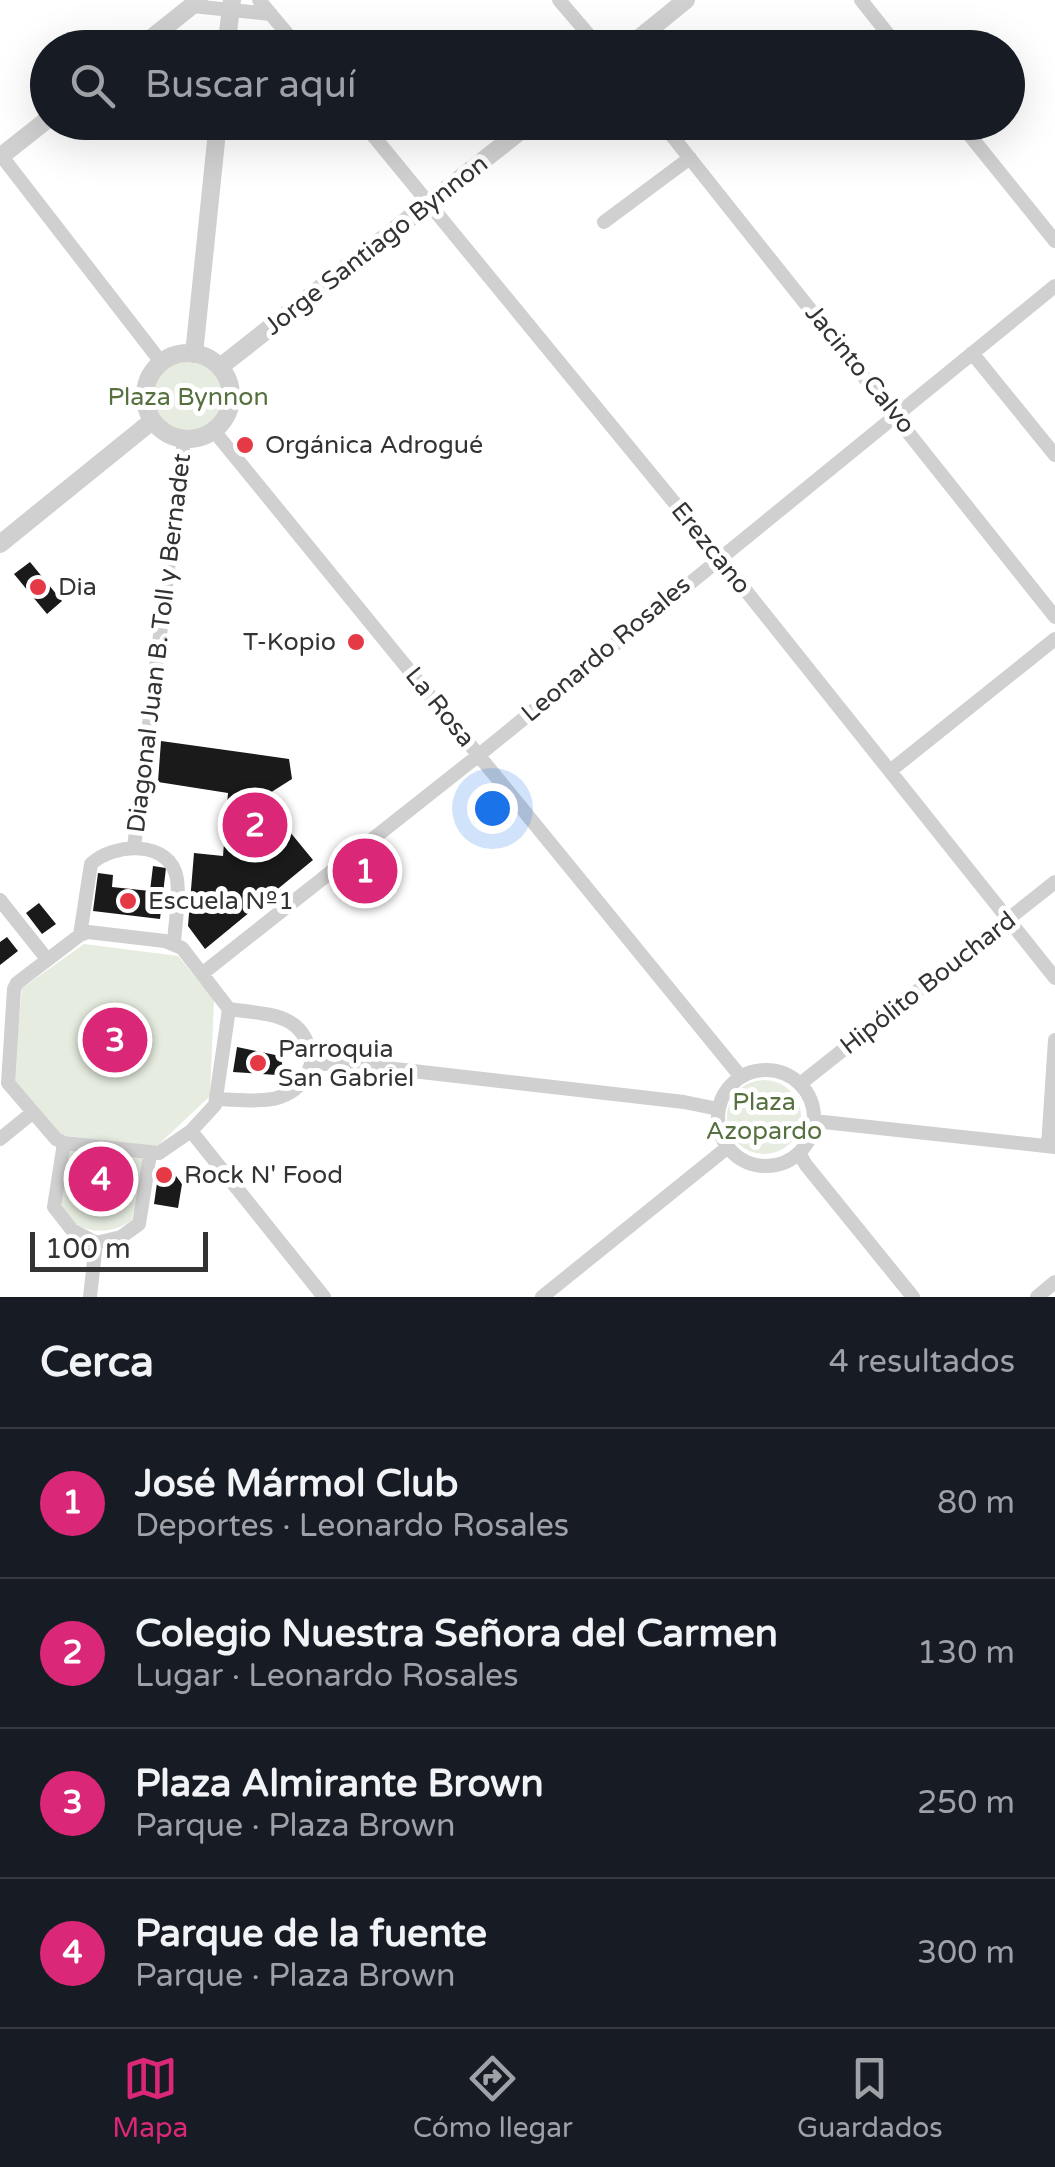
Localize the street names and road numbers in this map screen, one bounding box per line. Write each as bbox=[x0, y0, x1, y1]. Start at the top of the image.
street label: Jorge Santiago Bynnon bbox=[258, 148, 494, 342]
street label: Jacinto Calvo bbox=[799, 298, 921, 440]
street label: Diagonal Juan B. Toll y Bernadet bbox=[121, 451, 197, 834]
street label: Erezcano bbox=[665, 496, 757, 600]
street label: Leonardo Rosales bbox=[515, 570, 697, 728]
street label: La Rosa bbox=[399, 661, 481, 753]
street label: Hipólito Bouchard bbox=[834, 905, 1022, 1061]

